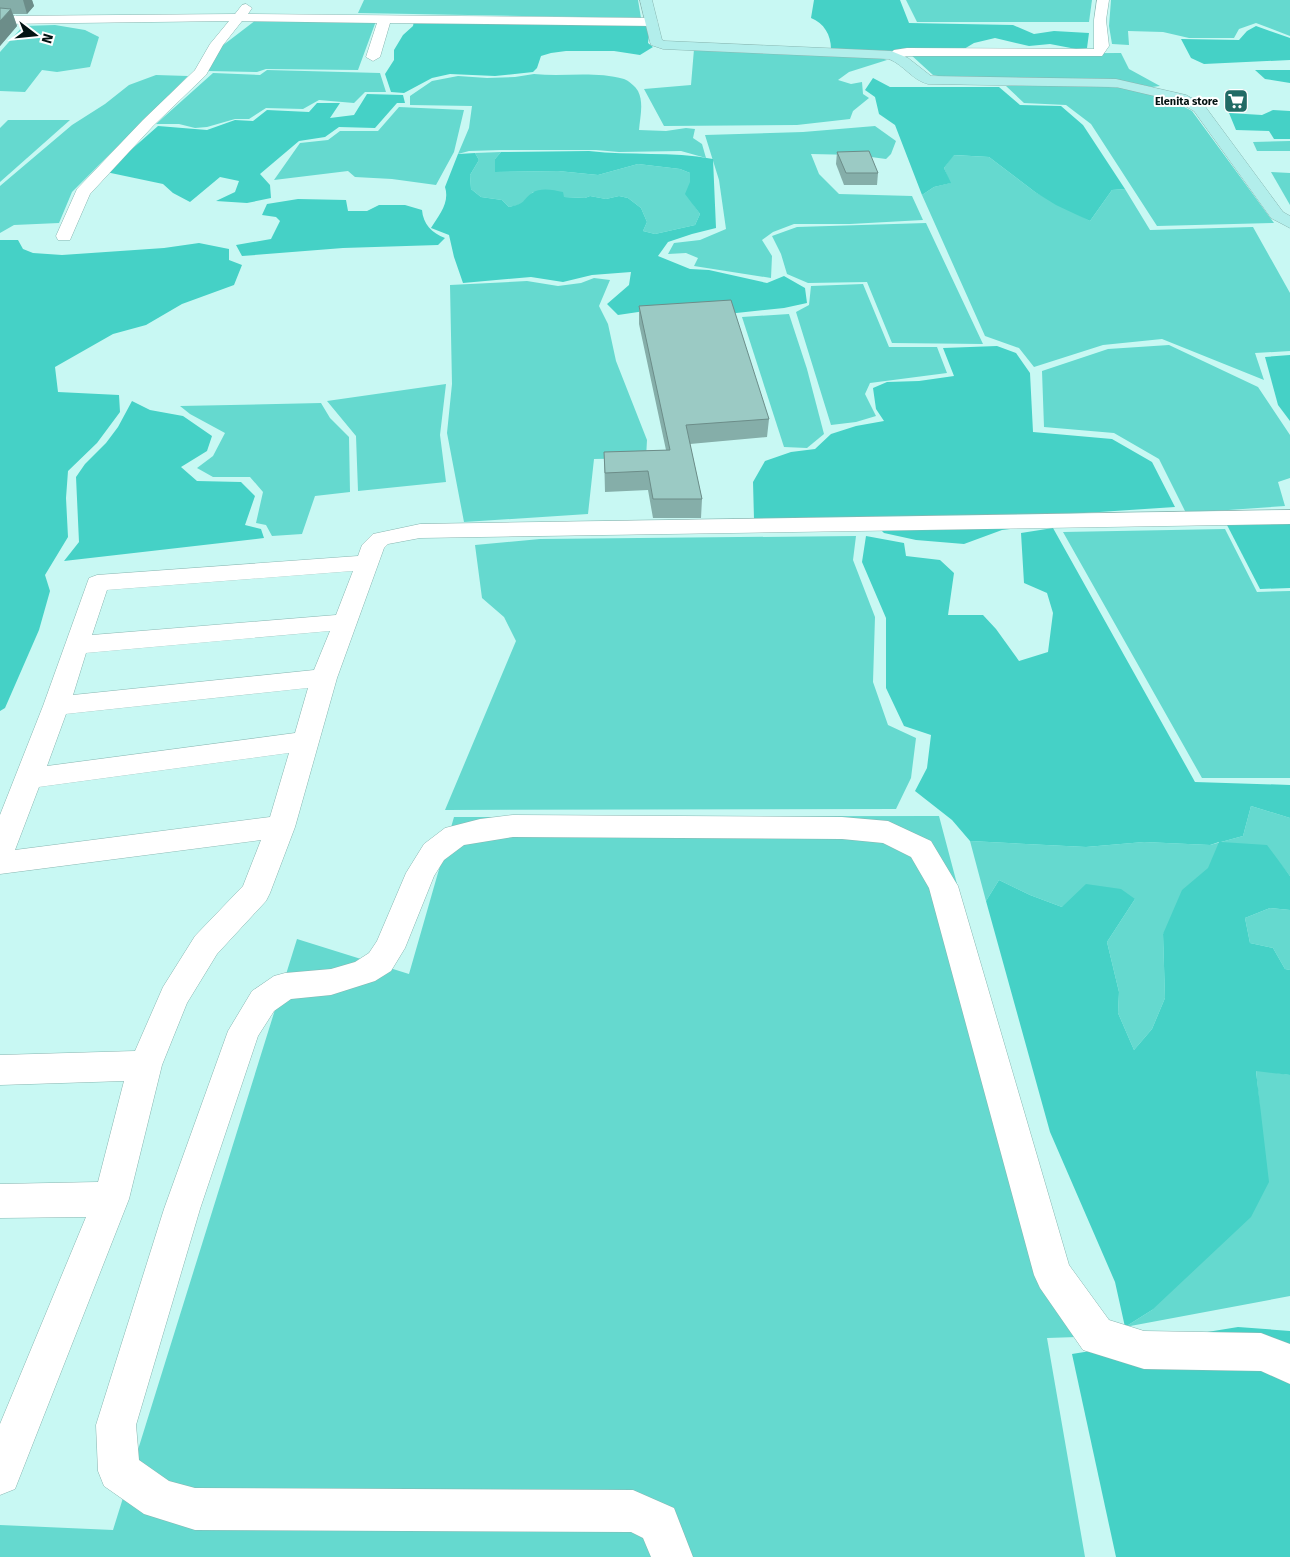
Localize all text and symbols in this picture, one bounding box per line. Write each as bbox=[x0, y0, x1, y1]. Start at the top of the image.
north arrow bbox=[10, 10, 60, 60]
text: N bbox=[38, 32, 56, 45]
supermarket icon: Elenita store bbox=[1223, 88, 1249, 114]
place label: Elenita store bbox=[1155, 95, 1218, 108]

